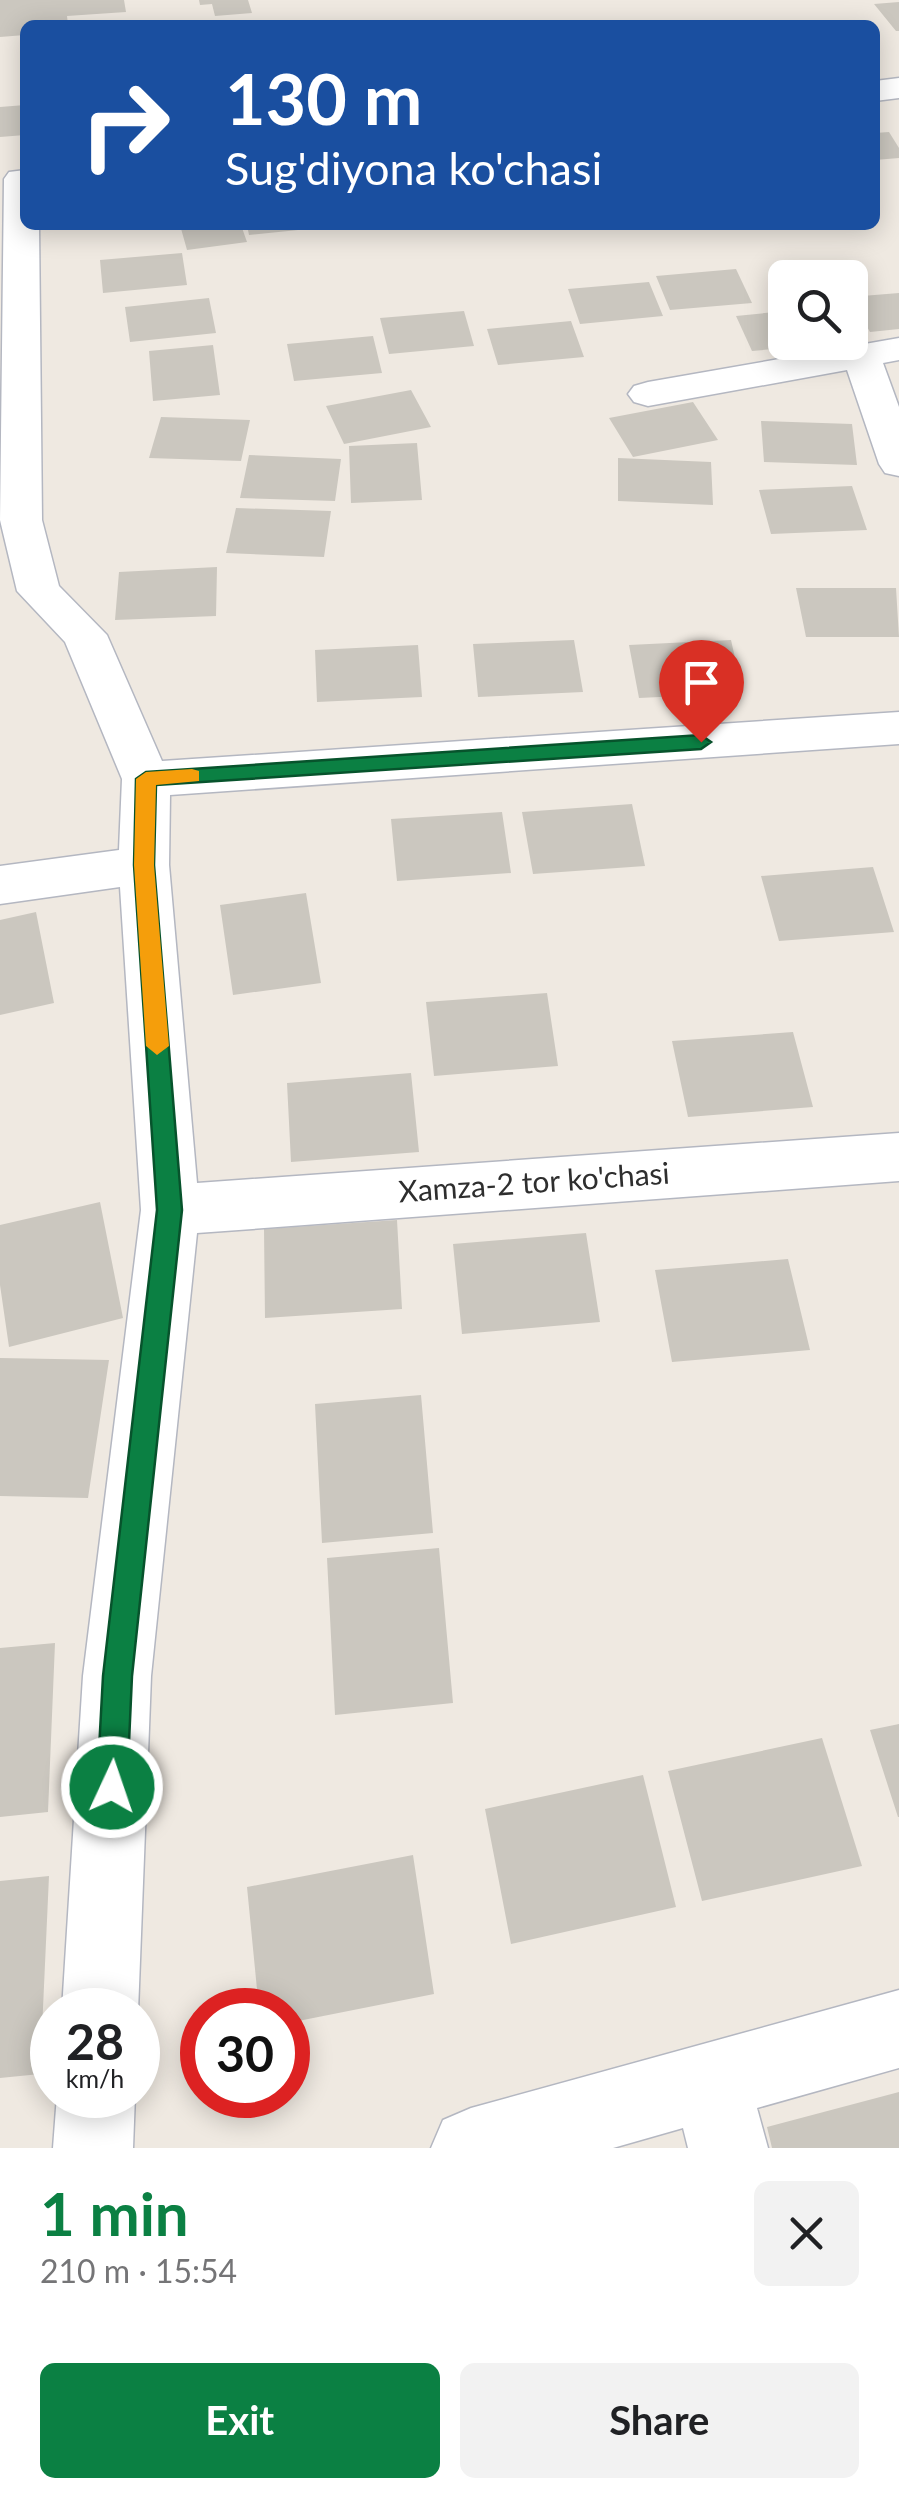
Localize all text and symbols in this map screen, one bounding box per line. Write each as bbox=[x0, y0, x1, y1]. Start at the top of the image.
text: 130 m bbox=[225, 56, 422, 140]
icon: right bbox=[60, 60, 190, 190]
text: Sug'diyona ko'chasi bbox=[225, 141, 602, 195]
map controls bbox=[768, 260, 868, 360]
button: search bbox=[768, 260, 868, 360]
pin bbox=[659, 640, 744, 743]
icon: arrive bbox=[674, 655, 729, 710]
street label: Xamza-2 tor ko'chasi bbox=[397, 1154, 671, 1208]
position arrow bbox=[60, 1735, 164, 1839]
speed limit sign: 30 bbox=[180, 1988, 310, 2118]
text: 28 bbox=[66, 2011, 124, 2071]
text: km/h bbox=[66, 2063, 124, 2093]
text: 1 min bbox=[40, 2177, 189, 2249]
button: close bbox=[754, 2181, 859, 2286]
text: 210 m · 15:54 bbox=[40, 2251, 237, 2290]
button: Exit bbox=[40, 2363, 440, 2478]
button: Share bbox=[460, 2363, 859, 2478]

